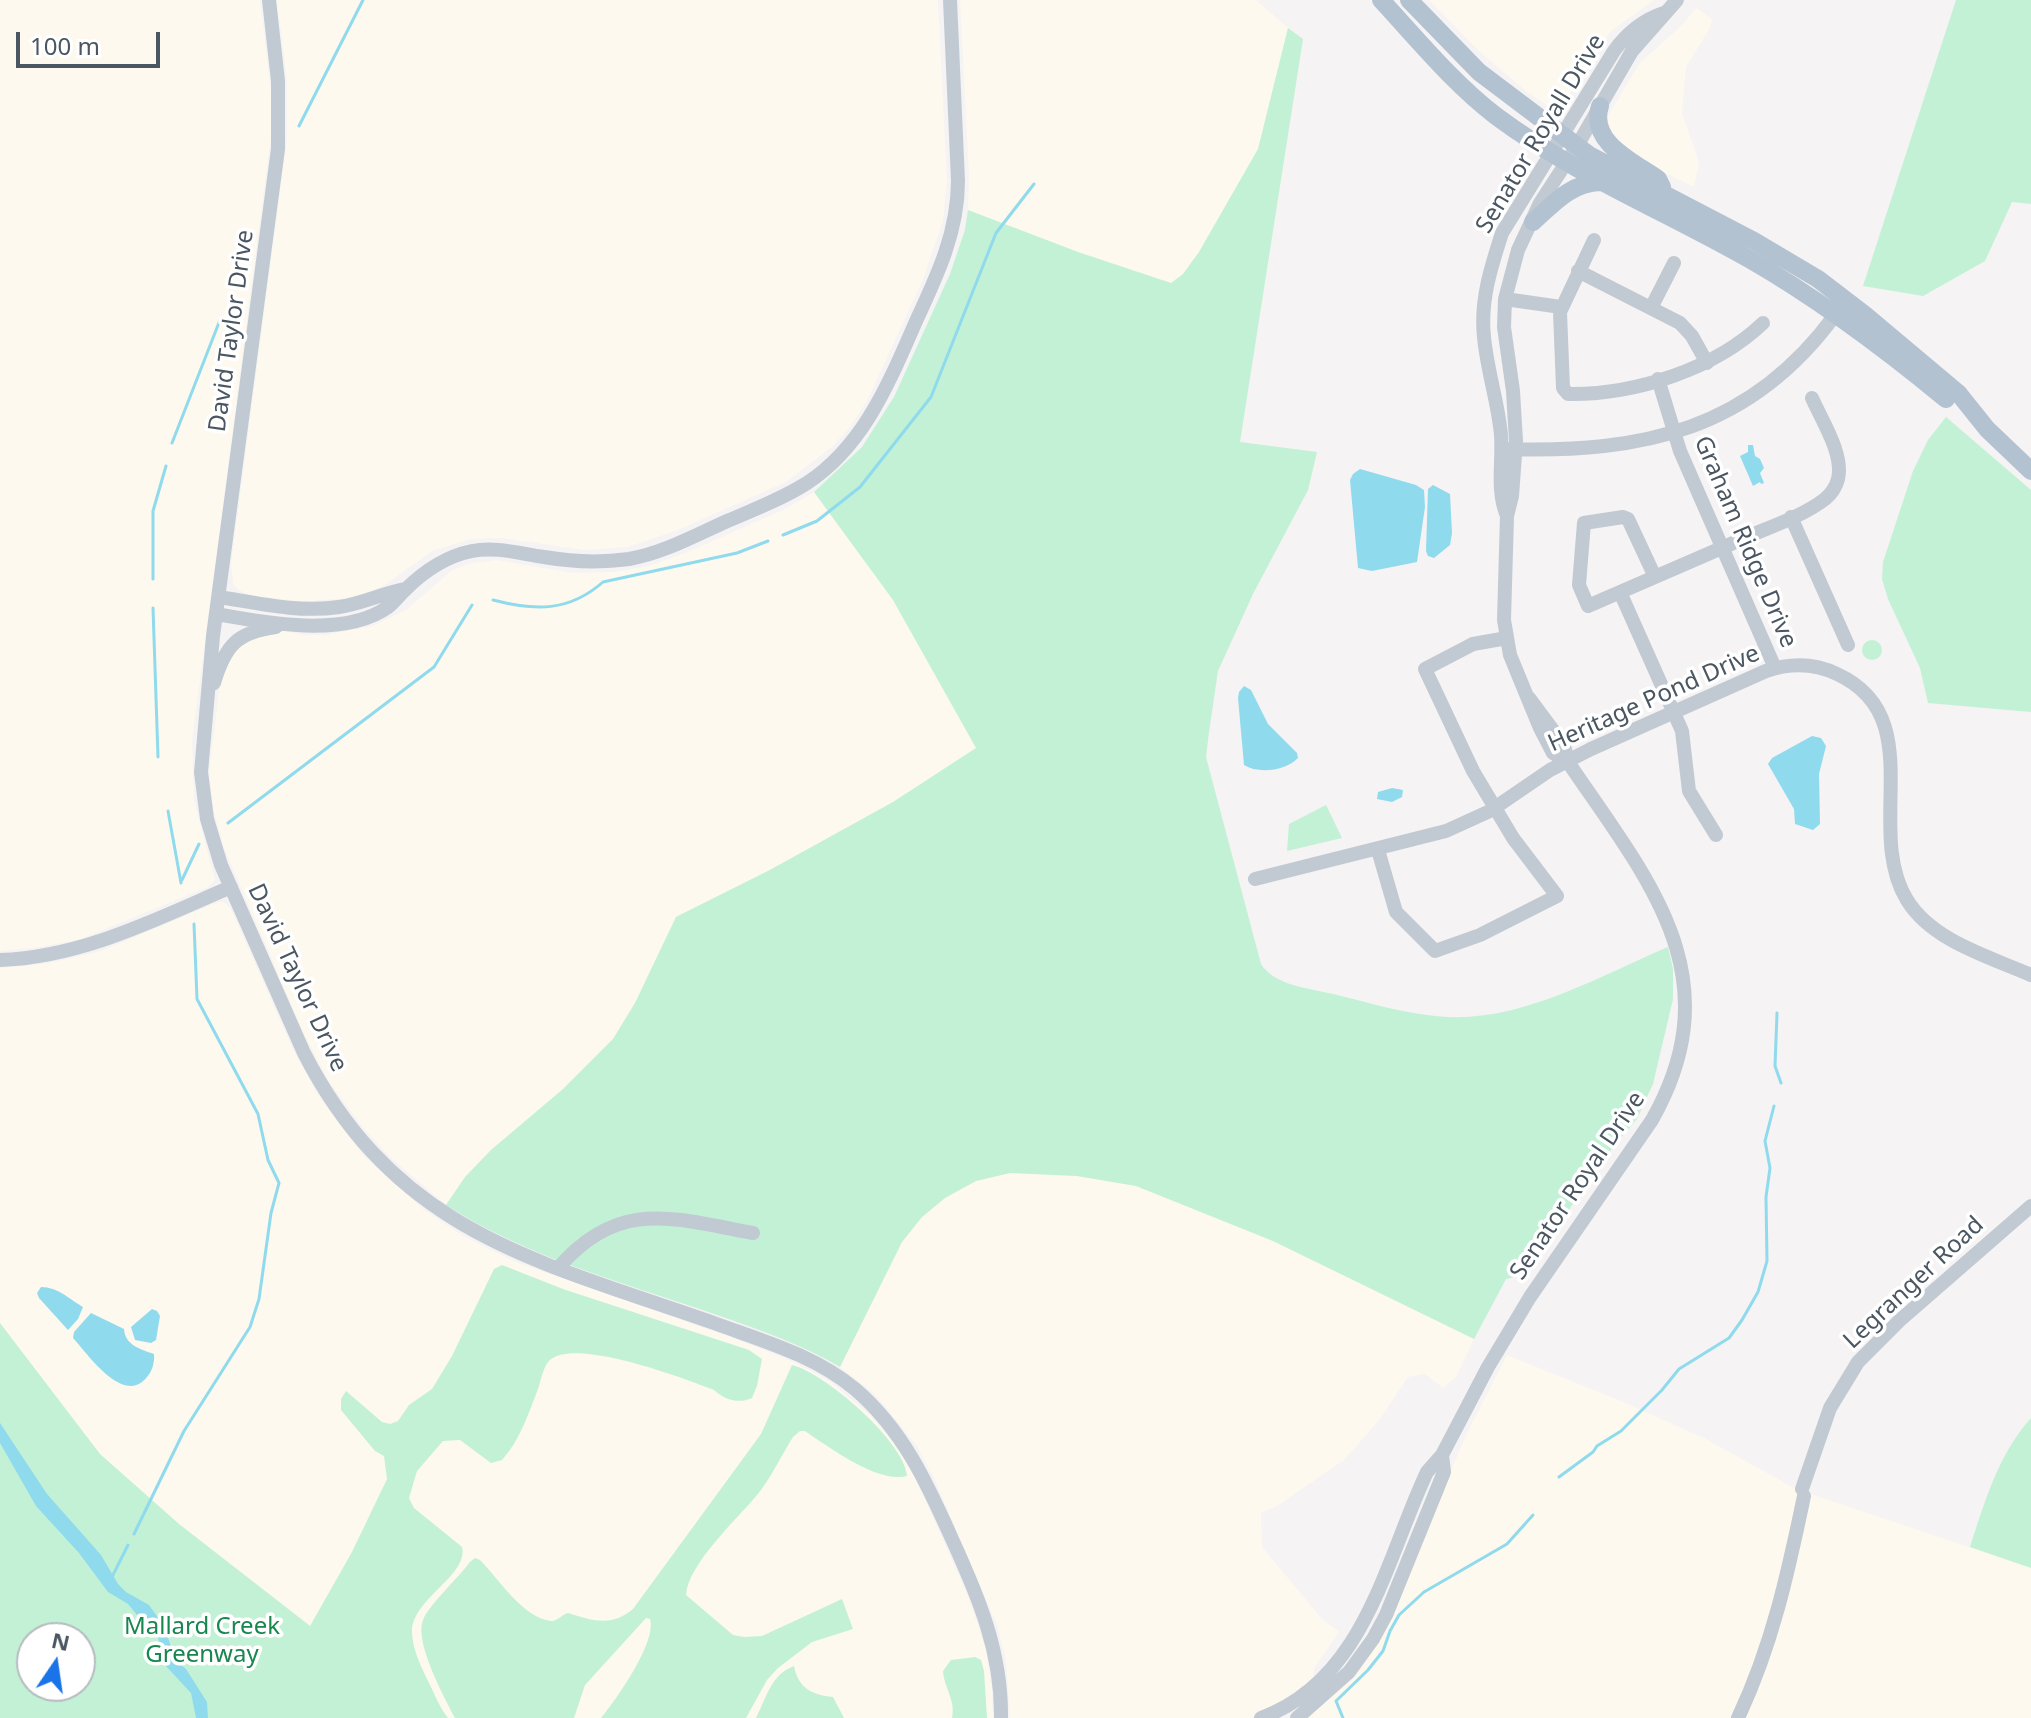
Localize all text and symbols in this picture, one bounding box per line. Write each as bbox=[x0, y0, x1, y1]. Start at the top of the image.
scale bar bbox=[20, 16, 164, 66]
text: 100 m bbox=[30, 29, 100, 62]
street label: Senator Royall Drive bbox=[1470, 29, 1612, 239]
street label: David Taylor Drive bbox=[204, 228, 260, 434]
street label: Graham Ridge Drive bbox=[1687, 432, 1803, 652]
street label: Heritage Pond Drive bbox=[1544, 639, 1764, 759]
street label: David Taylor Drive bbox=[241, 880, 353, 1076]
street label: Senator Royal Drive bbox=[1504, 1086, 1652, 1286]
street label: Legranger Road bbox=[1838, 1211, 1990, 1355]
park label: Mallard Creek Greenway bbox=[124, 1613, 280, 1669]
north arrow bbox=[16, 1622, 96, 1702]
text: N bbox=[49, 1624, 73, 1657]

